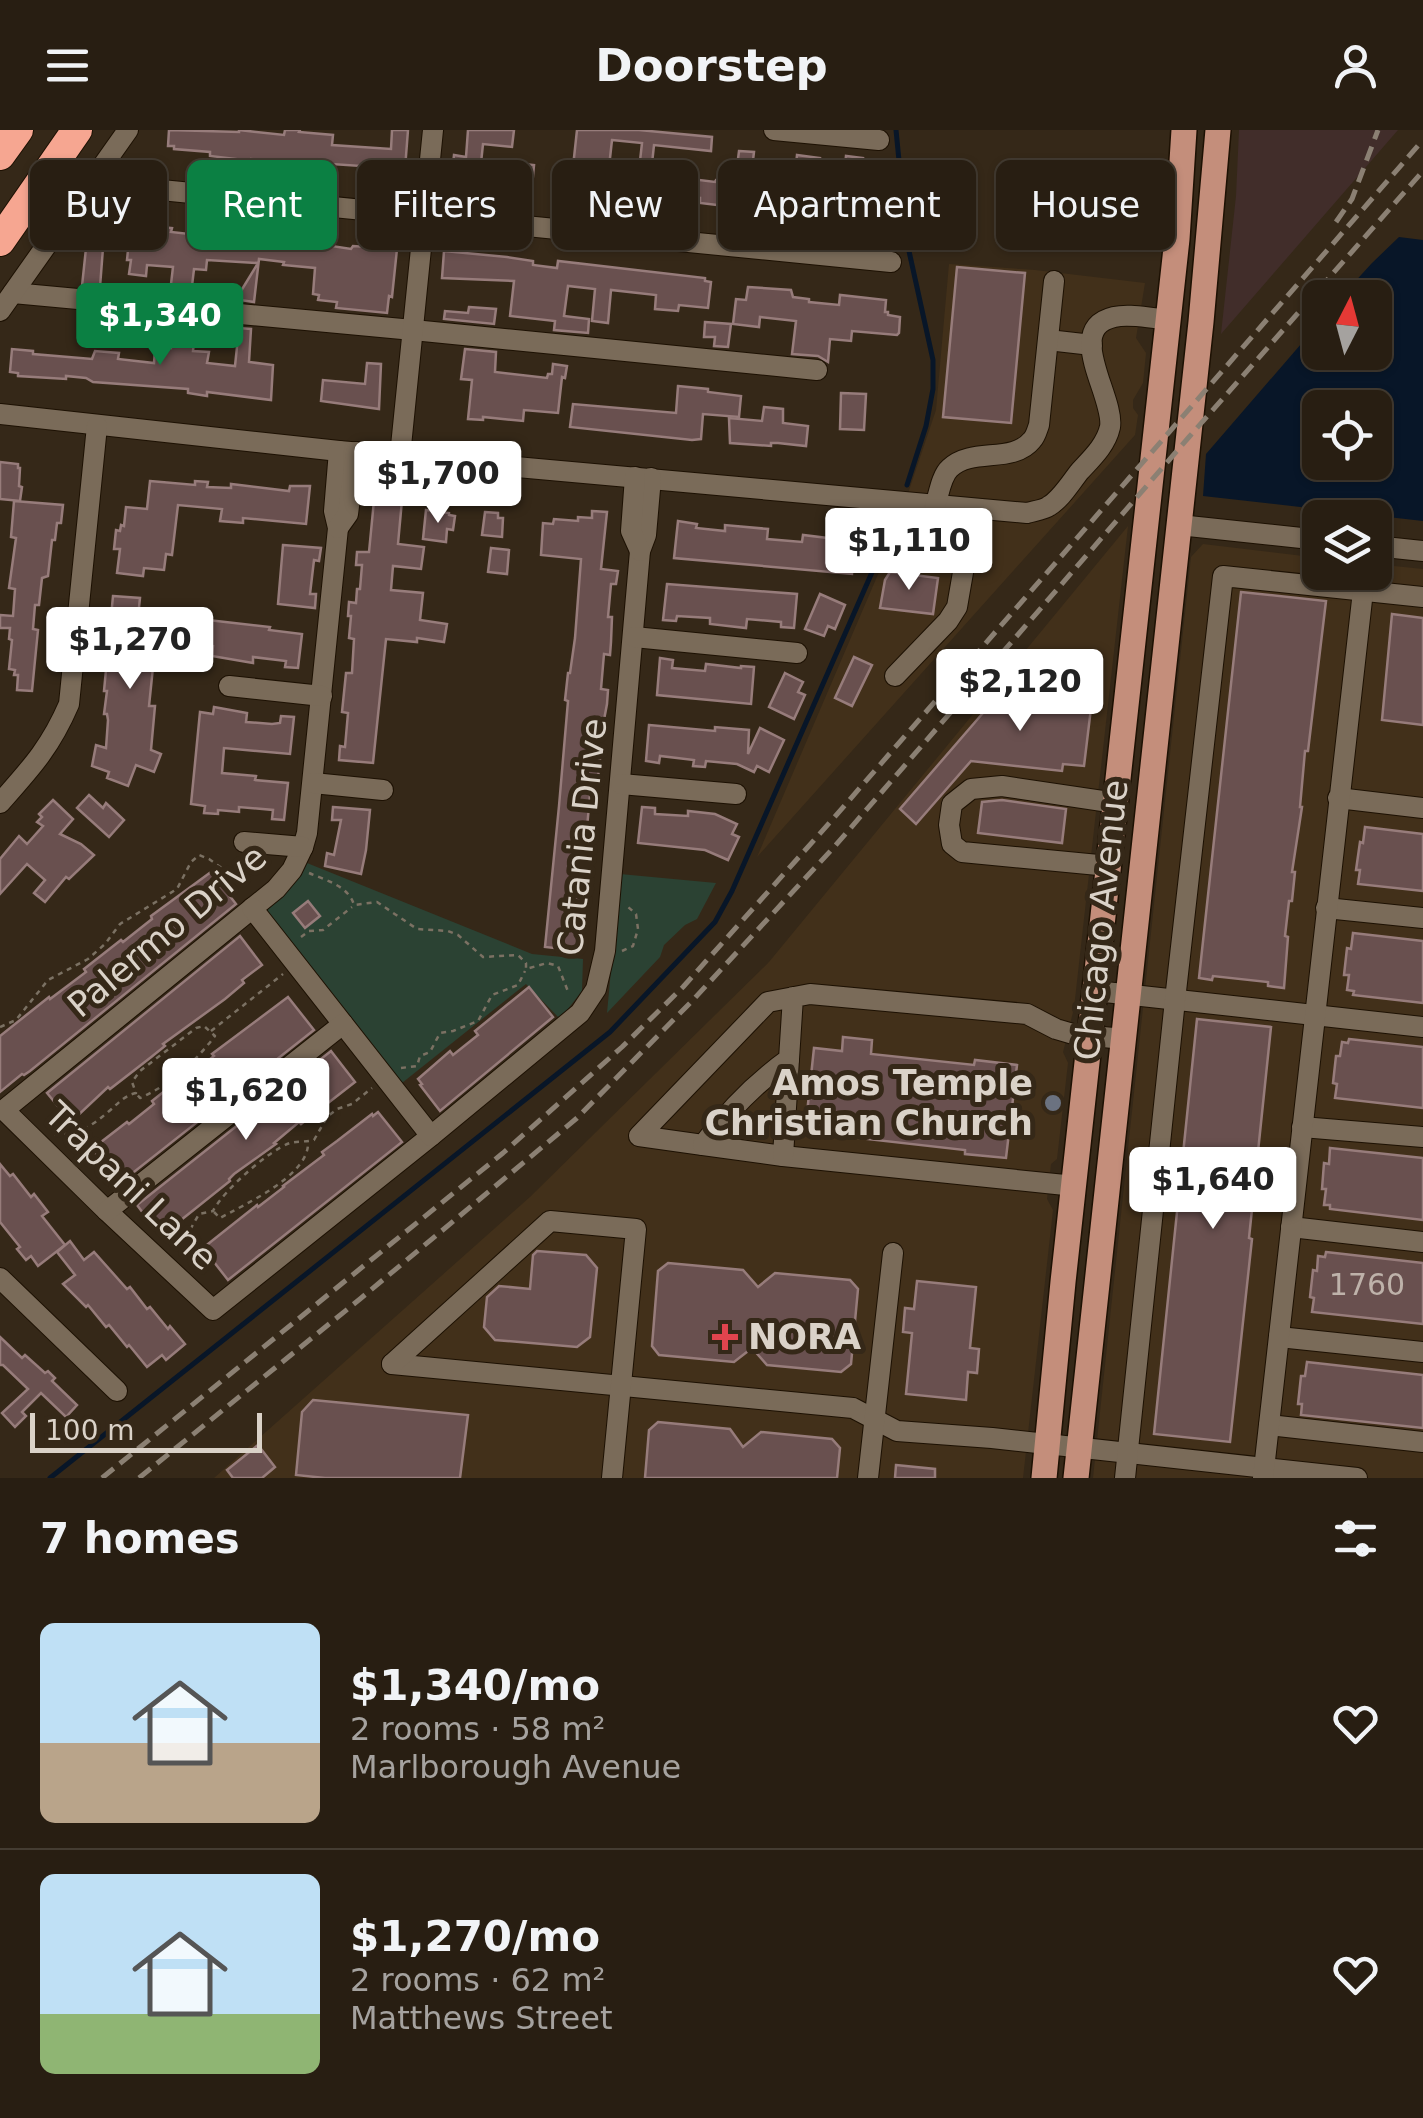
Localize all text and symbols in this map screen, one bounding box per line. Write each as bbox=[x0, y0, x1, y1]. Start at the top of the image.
icon: menu bbox=[40, 38, 95, 93]
icon: person bbox=[1328, 38, 1383, 93]
text: Doorstep bbox=[595, 39, 828, 92]
chip: Buy bbox=[30, 160, 167, 250]
chip: Rent bbox=[187, 160, 337, 250]
chip: Filters bbox=[357, 160, 532, 250]
chip: New bbox=[552, 160, 698, 250]
chip: Apartment bbox=[718, 160, 976, 250]
chip: House bbox=[996, 160, 1175, 250]
north arrow bbox=[1302, 280, 1392, 370]
map controls bbox=[1302, 280, 1392, 590]
pin: $1,340 bbox=[79, 283, 241, 368]
text: $1,340 bbox=[98, 296, 222, 334]
button: locate bbox=[1302, 390, 1392, 480]
pin: $1,700 bbox=[357, 441, 519, 526]
text: $1,700 bbox=[376, 454, 500, 492]
button: layers bbox=[1302, 500, 1392, 590]
pin: $1,110 bbox=[828, 508, 990, 593]
text: $1,110 bbox=[847, 521, 971, 559]
pin: $1,270 bbox=[49, 607, 211, 692]
text: $1,270 bbox=[68, 620, 192, 658]
pin: $2,120 bbox=[939, 649, 1101, 734]
text: $2,120 bbox=[958, 662, 1082, 700]
street label: Catania Drive bbox=[550, 716, 614, 958]
street label: Chicago Avenue bbox=[1066, 778, 1136, 1062]
street label: Palermo Drive bbox=[60, 837, 274, 1025]
pin: $1,620 bbox=[165, 1058, 327, 1143]
place label: Amos Temple Christian Church bbox=[704, 1063, 1033, 1143]
text: $1,620 bbox=[184, 1071, 308, 1109]
marker: Amos Temple Christian Church bbox=[1042, 1092, 1064, 1114]
street label: Trapani Lane bbox=[36, 1093, 225, 1278]
pin: $1,640 bbox=[1132, 1147, 1294, 1232]
text: $1,640 bbox=[1151, 1160, 1275, 1198]
house number: 1760 bbox=[1329, 1267, 1405, 1302]
place label: NORA bbox=[748, 1317, 861, 1357]
marker: NORA bbox=[712, 1324, 738, 1350]
scale bar bbox=[30, 1408, 262, 1452]
text: 100 m bbox=[45, 1414, 135, 1447]
icon: filters bbox=[1328, 1511, 1383, 1566]
text: 7 homes bbox=[40, 1514, 240, 1563]
text: $1,340/mo bbox=[350, 1661, 600, 1710]
icon: home bbox=[120, 1663, 240, 1783]
icon: heart bbox=[1328, 1696, 1383, 1751]
text: 2 rooms · 58 m² bbox=[350, 1710, 605, 1748]
text: Marlborough Avenue bbox=[350, 1748, 681, 1786]
text: $1,270/mo bbox=[350, 1912, 600, 1961]
icon: home bbox=[120, 1914, 240, 2034]
icon: heart bbox=[1328, 1947, 1383, 2002]
text: 2 rooms · 62 m² bbox=[350, 1961, 605, 1999]
text: Matthews Street bbox=[350, 1999, 613, 2037]

